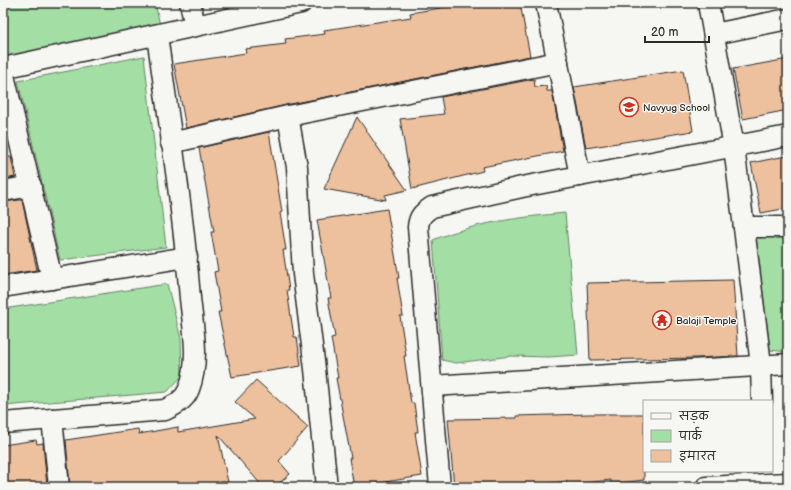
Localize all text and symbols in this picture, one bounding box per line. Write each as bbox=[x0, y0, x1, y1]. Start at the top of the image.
scale bar bbox=[645, 18, 709, 44]
text: 20 m bbox=[651, 25, 678, 40]
school or university icon: Navyug School bbox=[618, 96, 640, 118]
place label: Navyug School bbox=[643, 102, 710, 114]
temple icon: Balaji Temple bbox=[651, 309, 673, 331]
place label: Balaji Temple bbox=[676, 315, 737, 327]
legend bbox=[643, 400, 773, 472]
text: सड़क bbox=[678, 409, 710, 424]
text: पार्क bbox=[678, 426, 703, 444]
text: इमारत bbox=[679, 449, 717, 464]

